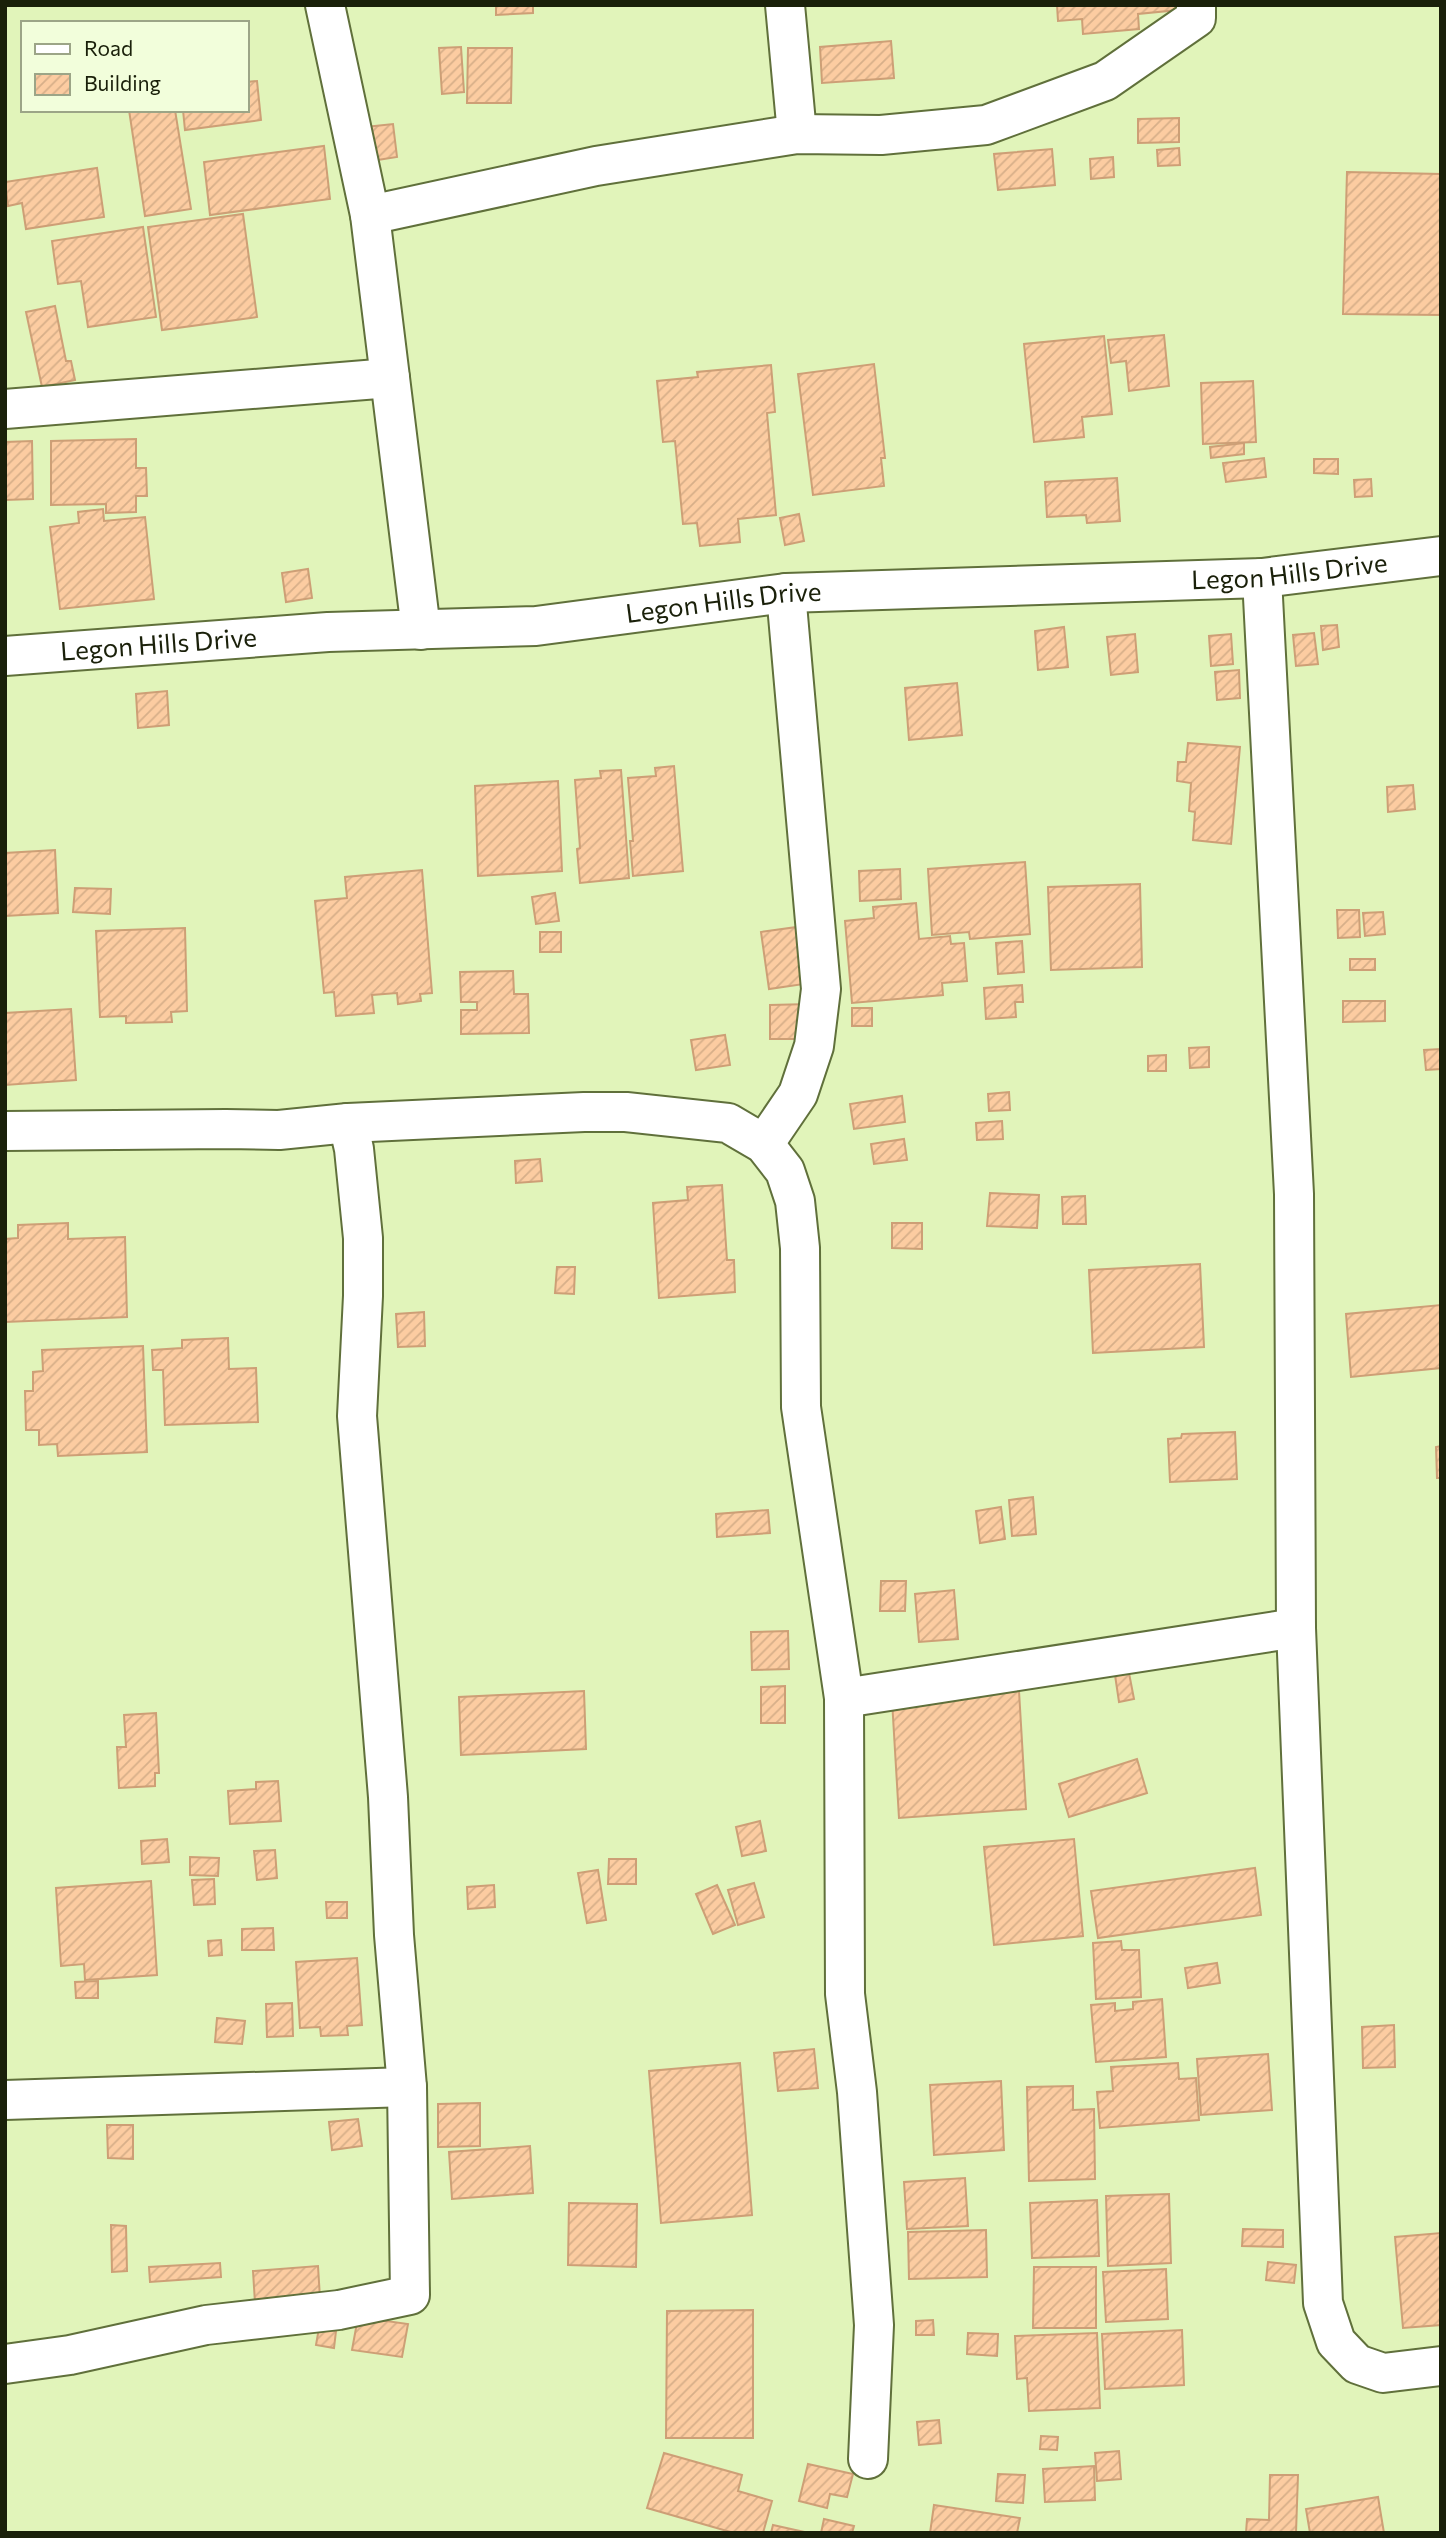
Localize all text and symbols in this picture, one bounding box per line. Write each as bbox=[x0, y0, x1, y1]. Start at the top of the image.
legend bbox=[21, 21, 248, 112]
text: Road bbox=[84, 35, 133, 60]
text: Building bbox=[84, 70, 161, 95]
street label: Legon Hills Drive bbox=[1191, 546, 1389, 594]
street label: Legon Hills Drive bbox=[624, 575, 822, 628]
street label: Legon Hills Drive bbox=[59, 620, 258, 666]

